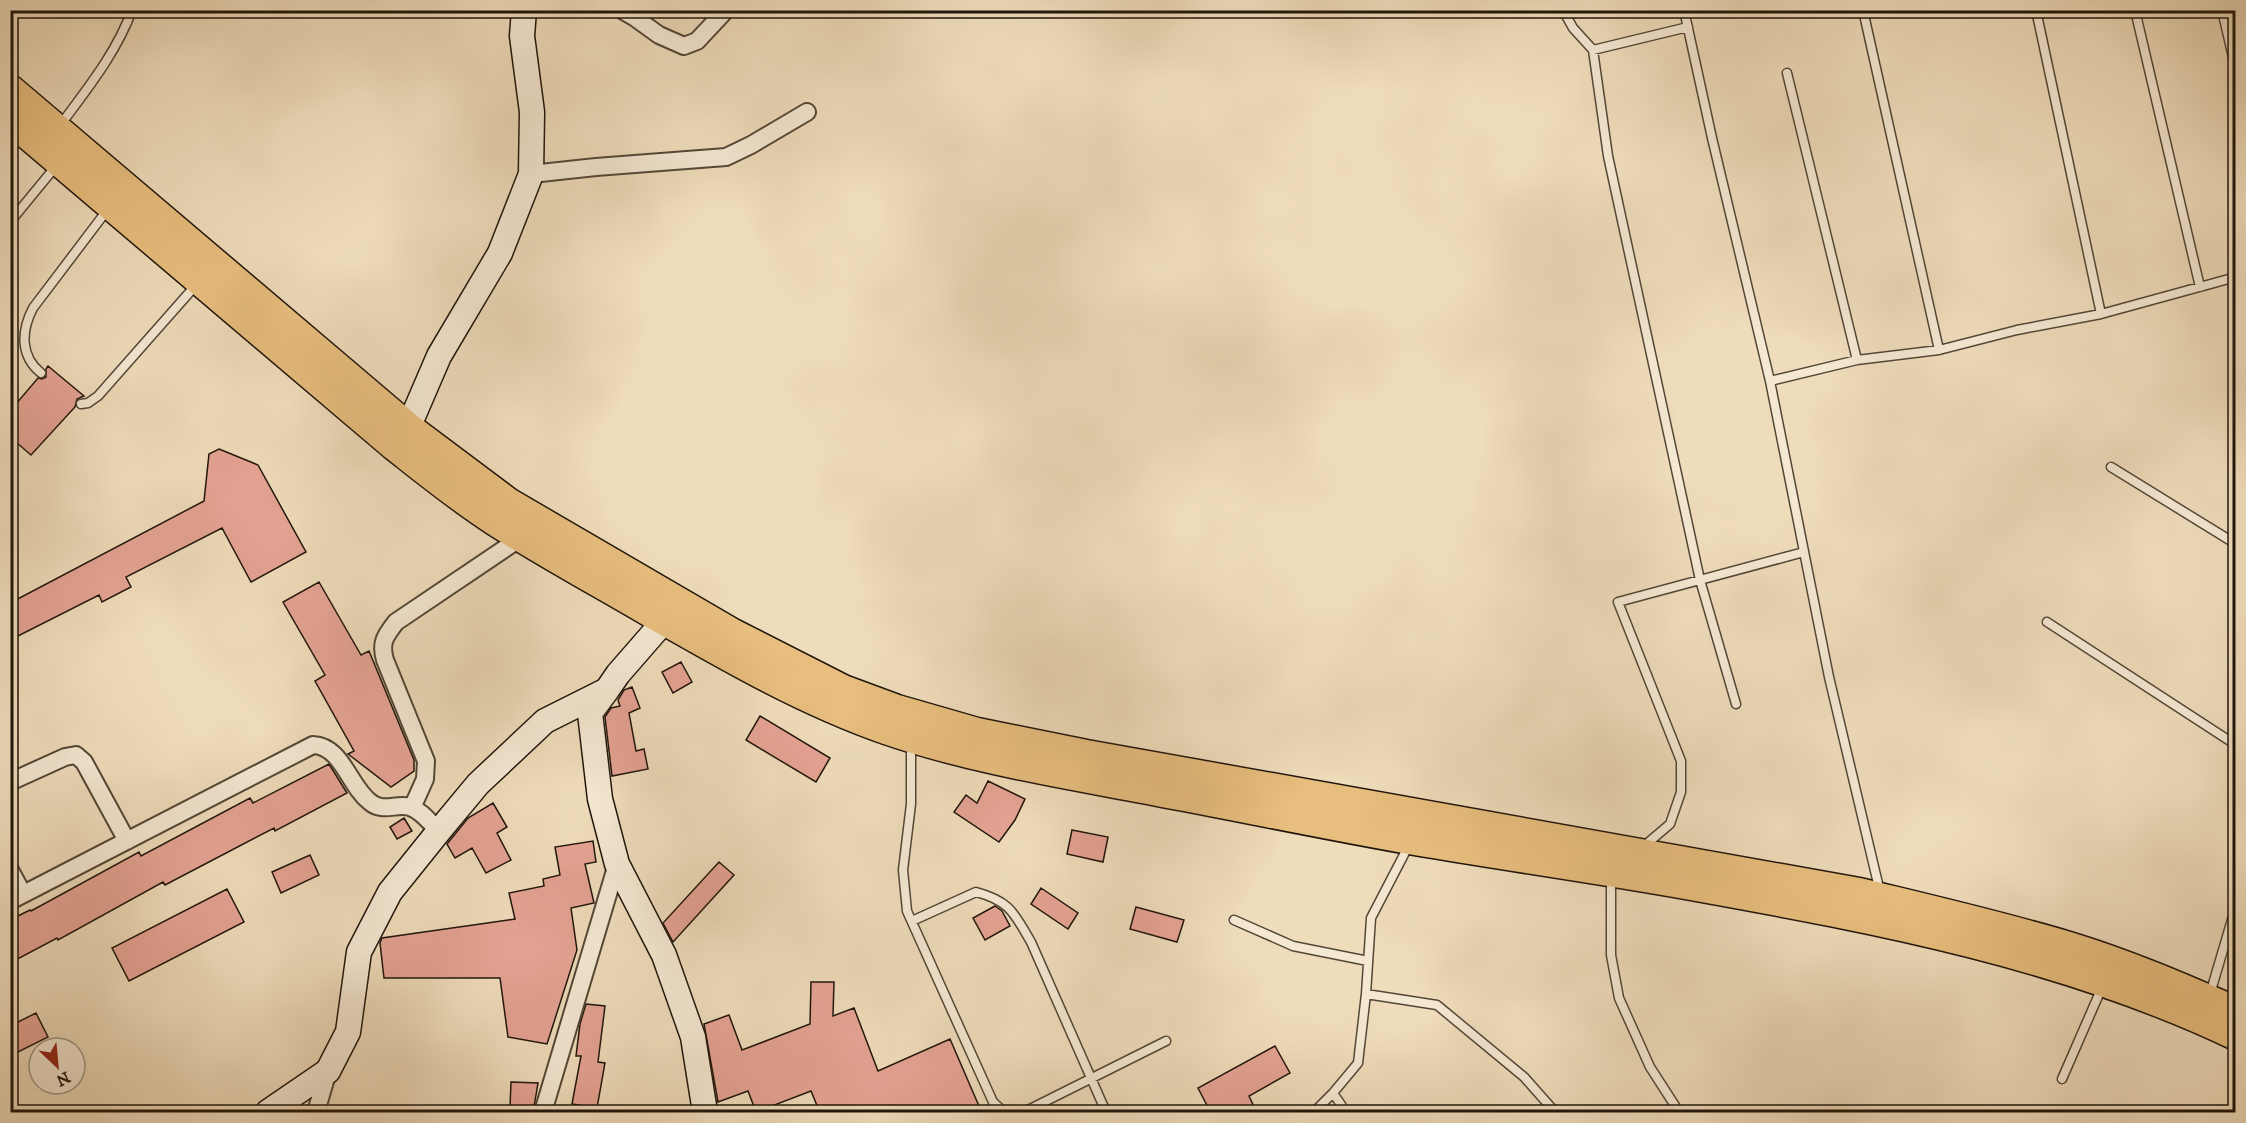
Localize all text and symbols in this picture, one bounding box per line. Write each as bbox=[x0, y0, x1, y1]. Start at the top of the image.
north arrow bbox=[27, 1036, 87, 1096]
text: N bbox=[53, 1067, 73, 1090]

